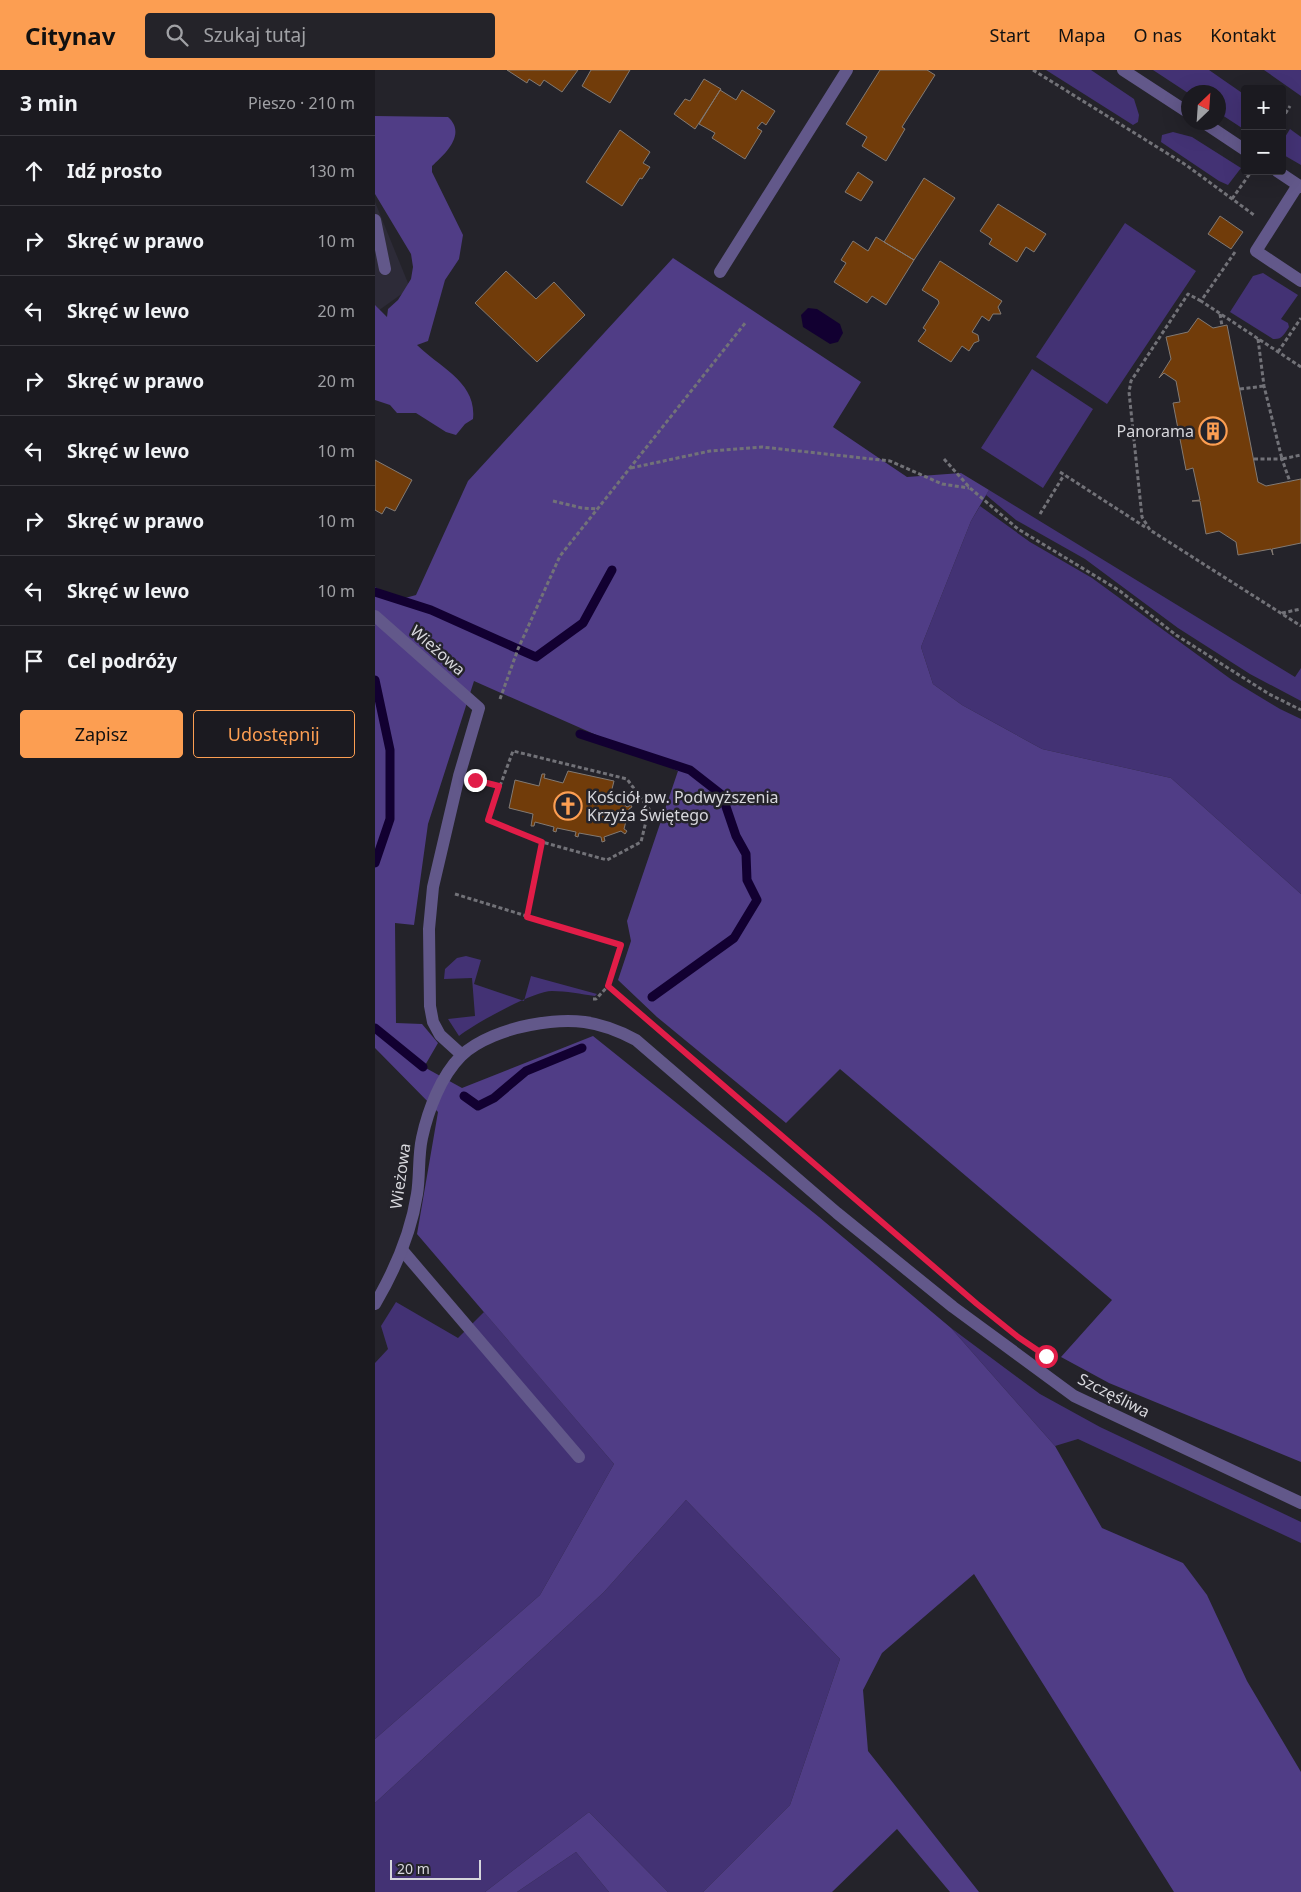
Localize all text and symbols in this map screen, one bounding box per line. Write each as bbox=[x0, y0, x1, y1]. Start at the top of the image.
search box bbox=[145, 13, 495, 58]
text: Citynav bbox=[25, 19, 115, 52]
icon: search bbox=[163, 21, 191, 49]
text: Szukaj tutaj bbox=[203, 22, 306, 48]
text: Start bbox=[990, 23, 1030, 47]
text: Mapa bbox=[1058, 23, 1106, 47]
text: O nas bbox=[1134, 23, 1182, 47]
text: Kontakt bbox=[1210, 23, 1276, 47]
north arrow bbox=[1181, 85, 1226, 130]
map controls bbox=[1241, 85, 1286, 175]
button: + bbox=[1241, 85, 1286, 130]
text: 3 min bbox=[20, 89, 78, 117]
text: Pieszo · 210 m bbox=[248, 92, 355, 114]
button: − bbox=[1241, 130, 1286, 175]
icon: ahead bbox=[20, 157, 48, 185]
text: Idź prosto bbox=[67, 158, 162, 184]
text: 130 m bbox=[308, 160, 355, 182]
icon: right bbox=[20, 227, 48, 255]
text: Skręć w prawo bbox=[67, 228, 204, 254]
text: 10 m bbox=[318, 230, 355, 252]
icon: left bbox=[20, 297, 48, 325]
text: Skręć w lewo bbox=[67, 298, 189, 324]
text: 20 m bbox=[318, 300, 355, 322]
icon: right bbox=[20, 367, 48, 395]
text: Skręć w prawo bbox=[67, 368, 204, 394]
text: 20 m bbox=[318, 370, 355, 392]
building icon: Panorama bbox=[1198, 416, 1228, 446]
place label: Panorama bbox=[1117, 420, 1194, 442]
icon: left bbox=[20, 437, 48, 465]
text: Skręć w lewo bbox=[67, 438, 189, 464]
text: 10 m bbox=[318, 440, 355, 462]
icon: right bbox=[20, 507, 48, 535]
text: Skręć w prawo bbox=[67, 508, 204, 534]
text: 10 m bbox=[318, 510, 355, 532]
icon: left bbox=[20, 577, 48, 605]
text: Skręć w lewo bbox=[67, 578, 189, 604]
text: 10 m bbox=[318, 580, 355, 602]
street label: Wieżowa bbox=[406, 620, 470, 680]
icon: arrive bbox=[20, 647, 48, 675]
text: Cel podróży bbox=[67, 648, 177, 674]
button: Zapisz bbox=[20, 710, 183, 758]
button: Udostępnij bbox=[193, 710, 355, 758]
route end bbox=[464, 769, 487, 792]
place label: Kościół pw. Podwyższenia Krzyża Świętego bbox=[587, 786, 779, 826]
church icon: Kościół pw. Podwyższenia Krzyża Świętego bbox=[553, 791, 583, 821]
street label: Wieżowa bbox=[384, 1142, 416, 1210]
route start bbox=[1035, 1345, 1058, 1368]
street label: Szczęśliwa bbox=[1074, 1367, 1154, 1423]
scale bar bbox=[390, 1857, 481, 1880]
text: 20 m bbox=[397, 1859, 430, 1878]

